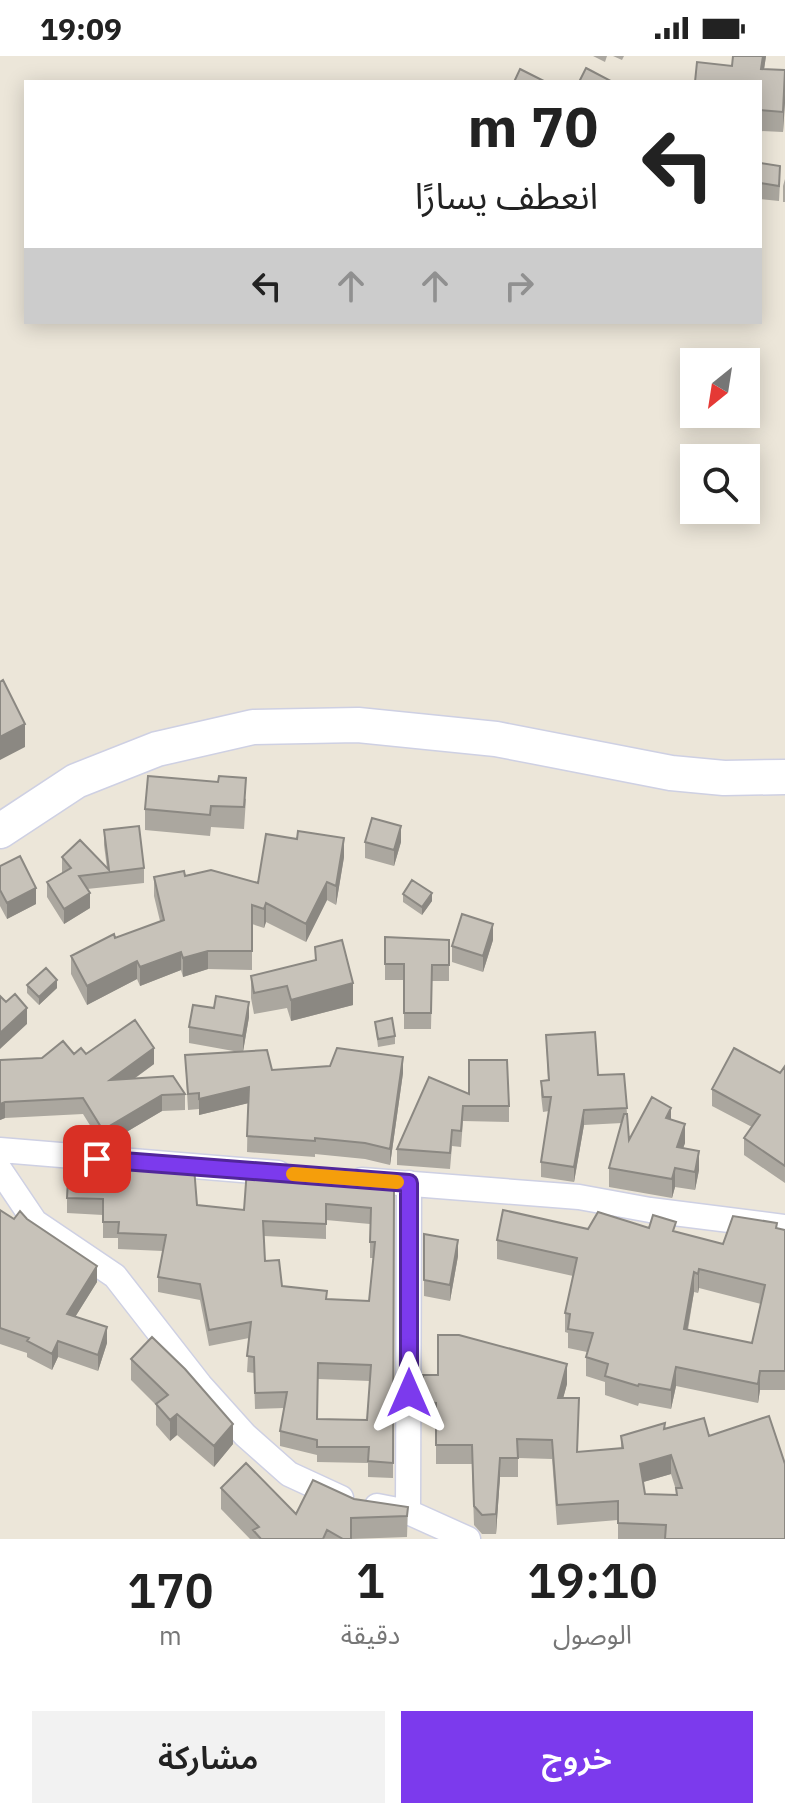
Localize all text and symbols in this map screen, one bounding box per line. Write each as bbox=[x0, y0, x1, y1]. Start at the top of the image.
text: 19:09 bbox=[40, 9, 122, 48]
text: 70 m bbox=[468, 90, 598, 162]
icon: left bbox=[626, 112, 730, 216]
text: انعطف يسارًا bbox=[415, 172, 598, 219]
icon: left bbox=[245, 264, 289, 308]
icon: ahead bbox=[329, 264, 373, 308]
icon: ahead bbox=[413, 264, 457, 308]
icon: right bbox=[497, 264, 541, 308]
north arrow bbox=[680, 348, 760, 428]
map controls bbox=[680, 348, 760, 524]
button: search bbox=[680, 444, 760, 524]
pin bbox=[63, 1125, 131, 1193]
icon: arrive bbox=[75, 1137, 119, 1181]
position arrow bbox=[367, 1351, 451, 1435]
text: 1 bbox=[356, 1549, 385, 1611]
text: 19:10 bbox=[527, 1549, 658, 1611]
text: 170 bbox=[127, 1559, 214, 1621]
text: دقيقة bbox=[341, 1617, 400, 1651]
text: الوصول bbox=[553, 1617, 632, 1651]
text: m bbox=[159, 1618, 182, 1652]
button: مشاركة bbox=[32, 1711, 385, 1803]
button: خروج bbox=[401, 1711, 753, 1803]

